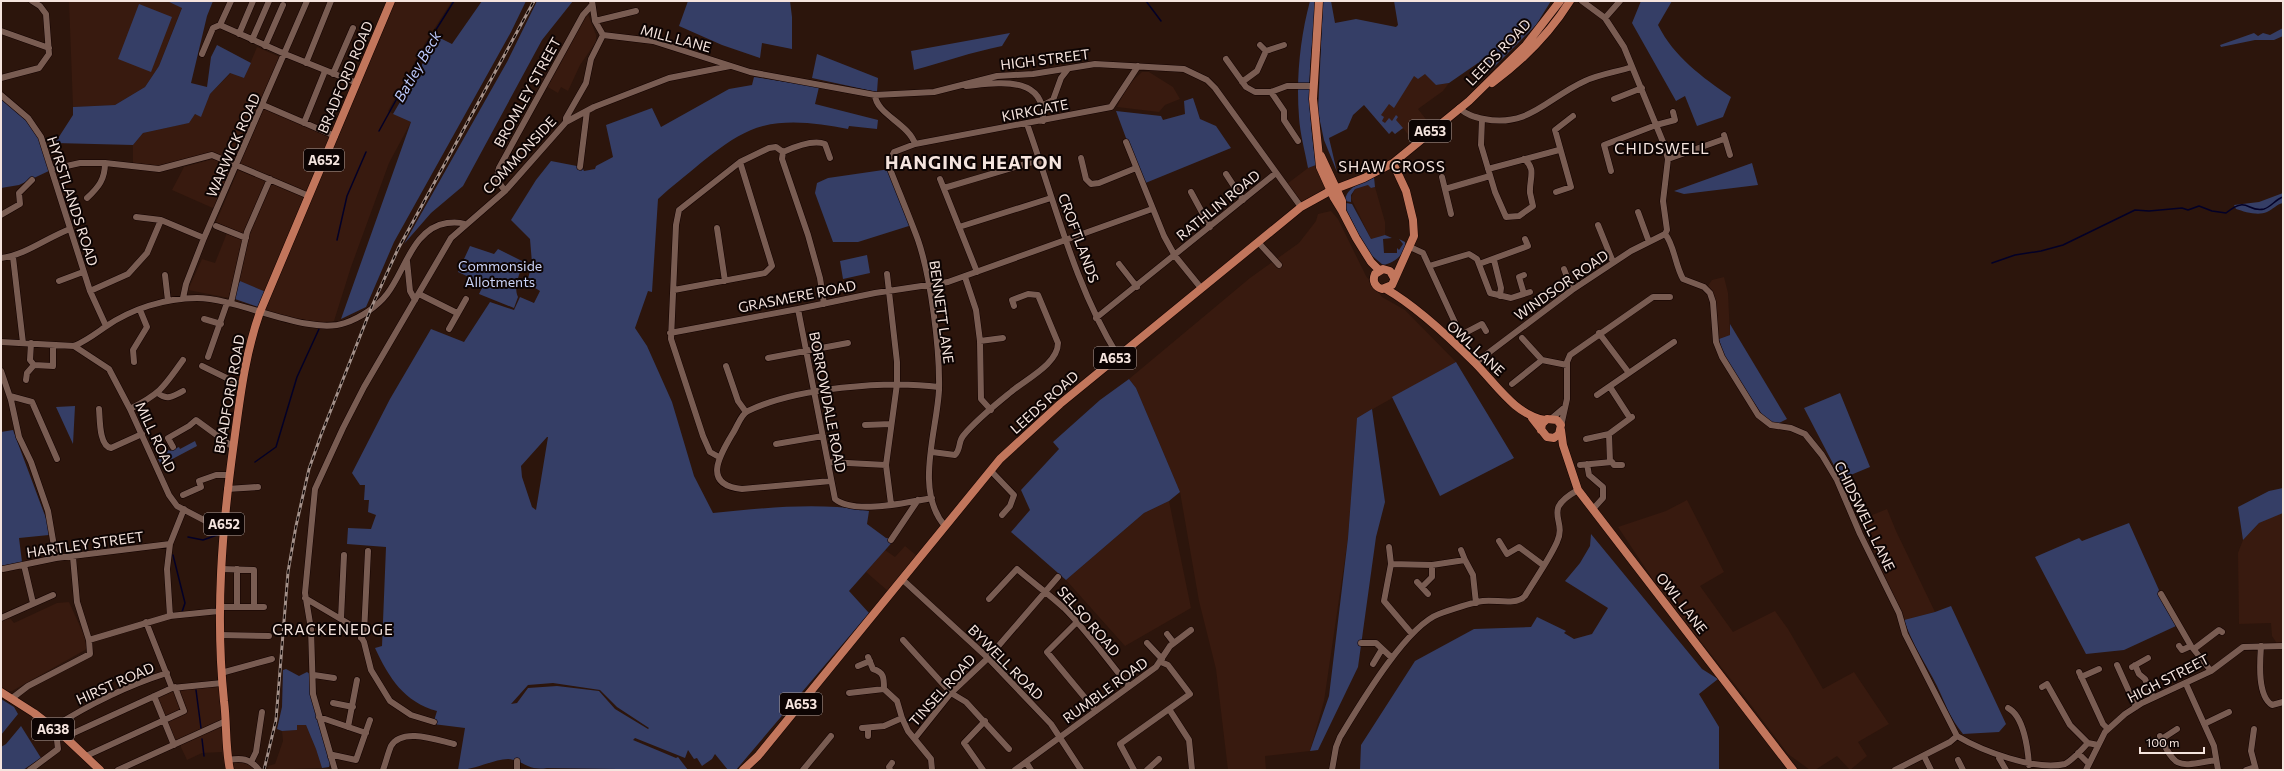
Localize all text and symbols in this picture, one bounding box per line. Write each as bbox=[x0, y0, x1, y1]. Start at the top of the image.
street label: LEEDS ROAD bbox=[1462, 15, 1534, 89]
street label: BRADFORD ROAD bbox=[314, 18, 376, 136]
street label: MILL LANE bbox=[639, 20, 713, 56]
water label: Batley Beck bbox=[389, 27, 445, 105]
street label: BROMLEY STREET bbox=[490, 34, 564, 150]
street label: HIGH STREET bbox=[999, 45, 1091, 73]
street label: WARWICK ROAD bbox=[202, 90, 264, 200]
street label: KIRKGATE bbox=[1000, 95, 1070, 125]
street label: COMMONSIDE bbox=[479, 113, 559, 197]
road number: A653 bbox=[1409, 120, 1451, 142]
street label: HYRSTLANDS ROAD bbox=[44, 134, 102, 268]
district label: CHIDSWELL bbox=[1614, 139, 1710, 157]
road number: A652 bbox=[304, 149, 344, 171]
district label: HANGING HEATON bbox=[885, 151, 1063, 173]
district label: SHAW CROSS bbox=[1338, 157, 1446, 175]
street label: RATHLIN ROAD bbox=[1173, 166, 1263, 244]
street label: CROFTLANDS bbox=[1055, 191, 1103, 285]
street label: WINDSOR ROAD bbox=[1511, 246, 1611, 324]
park label: Commonside Allotments bbox=[458, 257, 542, 290]
street label: BENNETT LANE bbox=[926, 259, 958, 365]
street label: GRASMERE ROAD bbox=[737, 276, 857, 316]
street label: OWL LANE bbox=[1444, 317, 1508, 379]
street label: BORROWDALE ROAD bbox=[806, 330, 850, 474]
street label: BRADFORD ROAD bbox=[210, 333, 248, 455]
road number: A653 bbox=[1094, 347, 1136, 369]
street label: LEEDS ROAD bbox=[1006, 367, 1082, 437]
street label: MILL ROAD bbox=[132, 399, 180, 475]
street label: CHIDSWELL LANE bbox=[1831, 458, 1899, 574]
road number: A652 bbox=[204, 513, 244, 535]
street label: HARTLEY STREET bbox=[25, 527, 145, 561]
street label: OWL LANE bbox=[1653, 569, 1711, 637]
street label: SELSO ROAD bbox=[1054, 583, 1124, 659]
district label: CRACKENEDGE bbox=[272, 620, 394, 638]
street label: BYWELL ROAD bbox=[965, 621, 1047, 703]
street label: HIGH STREET bbox=[2124, 650, 2212, 706]
street label: TINSEL ROAD bbox=[905, 651, 979, 729]
street label: RUMBLE ROAD bbox=[1059, 654, 1151, 726]
street label: HIRST ROAD bbox=[73, 658, 157, 708]
road number: A653 bbox=[780, 693, 822, 715]
road number: A638 bbox=[32, 718, 74, 740]
scale bar bbox=[2140, 729, 2204, 755]
text: 100 m bbox=[2146, 735, 2180, 749]

